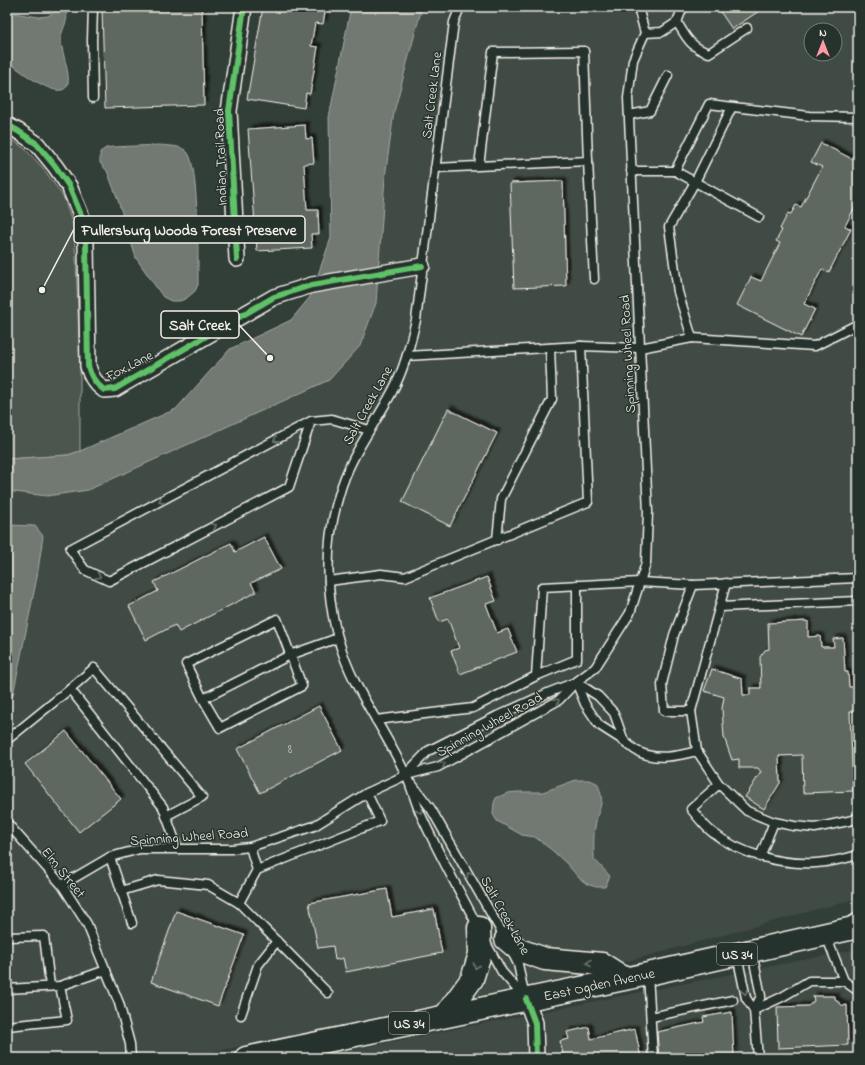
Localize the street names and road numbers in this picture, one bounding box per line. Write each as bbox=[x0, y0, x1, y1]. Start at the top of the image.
street label: Salt Creek Lane bbox=[417, 50, 448, 140]
street label: Indian Trail Road bbox=[209, 108, 234, 206]
street label: Spinning Wheel Road bbox=[615, 294, 643, 414]
street label: Fox Lane bbox=[101, 345, 158, 388]
street label: Salt Creek Lane bbox=[338, 362, 399, 449]
street label: Spinning Wheel Road bbox=[433, 687, 547, 764]
street label: Spinning Wheel Road bbox=[129, 823, 249, 853]
street label: Elm Street bbox=[36, 843, 90, 903]
street label: Salt Creek Lane bbox=[474, 872, 535, 960]
road number: US 34 bbox=[717, 943, 757, 965]
street label: East Ogden Avenue bbox=[542, 963, 658, 1008]
road number: US 34 bbox=[389, 1012, 429, 1034]

